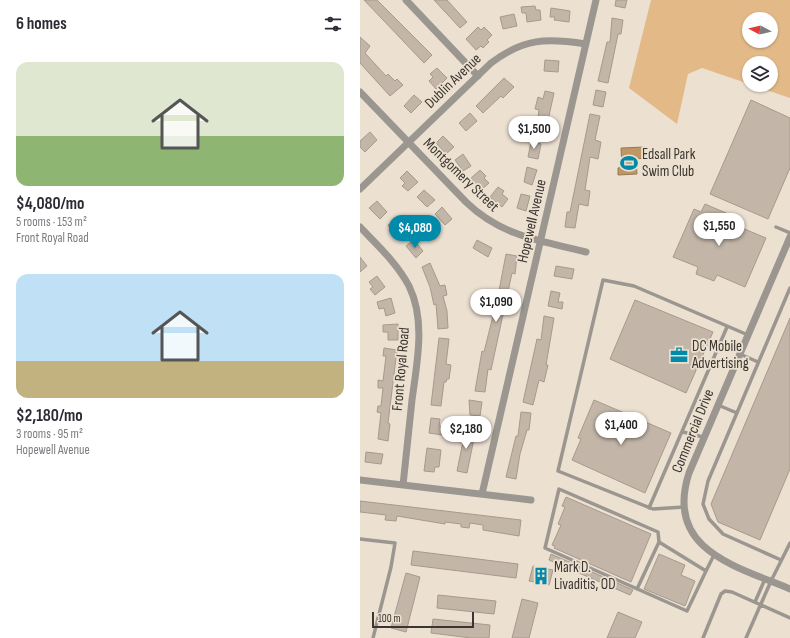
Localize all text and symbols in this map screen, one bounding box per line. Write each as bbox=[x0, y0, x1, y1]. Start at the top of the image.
north arrow bbox=[742, 12, 778, 48]
map controls bbox=[742, 12, 778, 92]
icon: filters bbox=[322, 13, 344, 35]
text: 6 homes bbox=[16, 14, 67, 34]
street label: Dublin Avenue bbox=[421, 49, 485, 113]
button: layers bbox=[742, 56, 778, 92]
icon: home bbox=[144, 88, 216, 160]
pin: $1,500 bbox=[501, 116, 567, 150]
text: $1,500 bbox=[517, 121, 551, 137]
street label: Montgomery Street bbox=[419, 134, 503, 216]
place label: Edsall Park Swim Club bbox=[642, 145, 696, 181]
sports icon: Edsall Park Swim Club bbox=[619, 153, 639, 173]
street label: Hopewell Avenue bbox=[513, 177, 551, 265]
text: $4,080/mo bbox=[16, 194, 84, 214]
pin: $1,550 bbox=[686, 213, 752, 247]
text: 5 rooms · 153 m² bbox=[16, 214, 87, 230]
pin: $4,080 bbox=[382, 215, 448, 249]
text: $1,550 bbox=[703, 218, 735, 234]
text: $4,080 bbox=[398, 220, 432, 236]
text: Front Royal Road bbox=[16, 230, 89, 246]
pin: $1,090 bbox=[463, 289, 529, 323]
text: $1,090 bbox=[479, 294, 513, 310]
icon: home bbox=[144, 300, 216, 372]
street label: Front Royal Road bbox=[388, 326, 414, 412]
place label: DC Mobile Advertising bbox=[691, 337, 749, 373]
office icon: DC Mobile Advertising bbox=[669, 345, 689, 365]
street label: Commercial Drive bbox=[668, 386, 718, 476]
text: $2,180/mo bbox=[16, 406, 83, 426]
pin: $1,400 bbox=[588, 412, 654, 446]
pin: $2,180 bbox=[433, 416, 499, 450]
text: $1,400 bbox=[604, 417, 638, 433]
text: $2,180 bbox=[450, 421, 482, 437]
text: 3 rooms · 95 m² bbox=[16, 426, 83, 442]
text: Hopewell Avenue bbox=[16, 442, 90, 458]
place label: Mark D. Livaditis, OD bbox=[554, 558, 616, 594]
building icon: Mark D. Livaditis, OD bbox=[531, 566, 551, 586]
scale bar bbox=[372, 610, 474, 629]
text: 100 m bbox=[378, 612, 400, 625]

